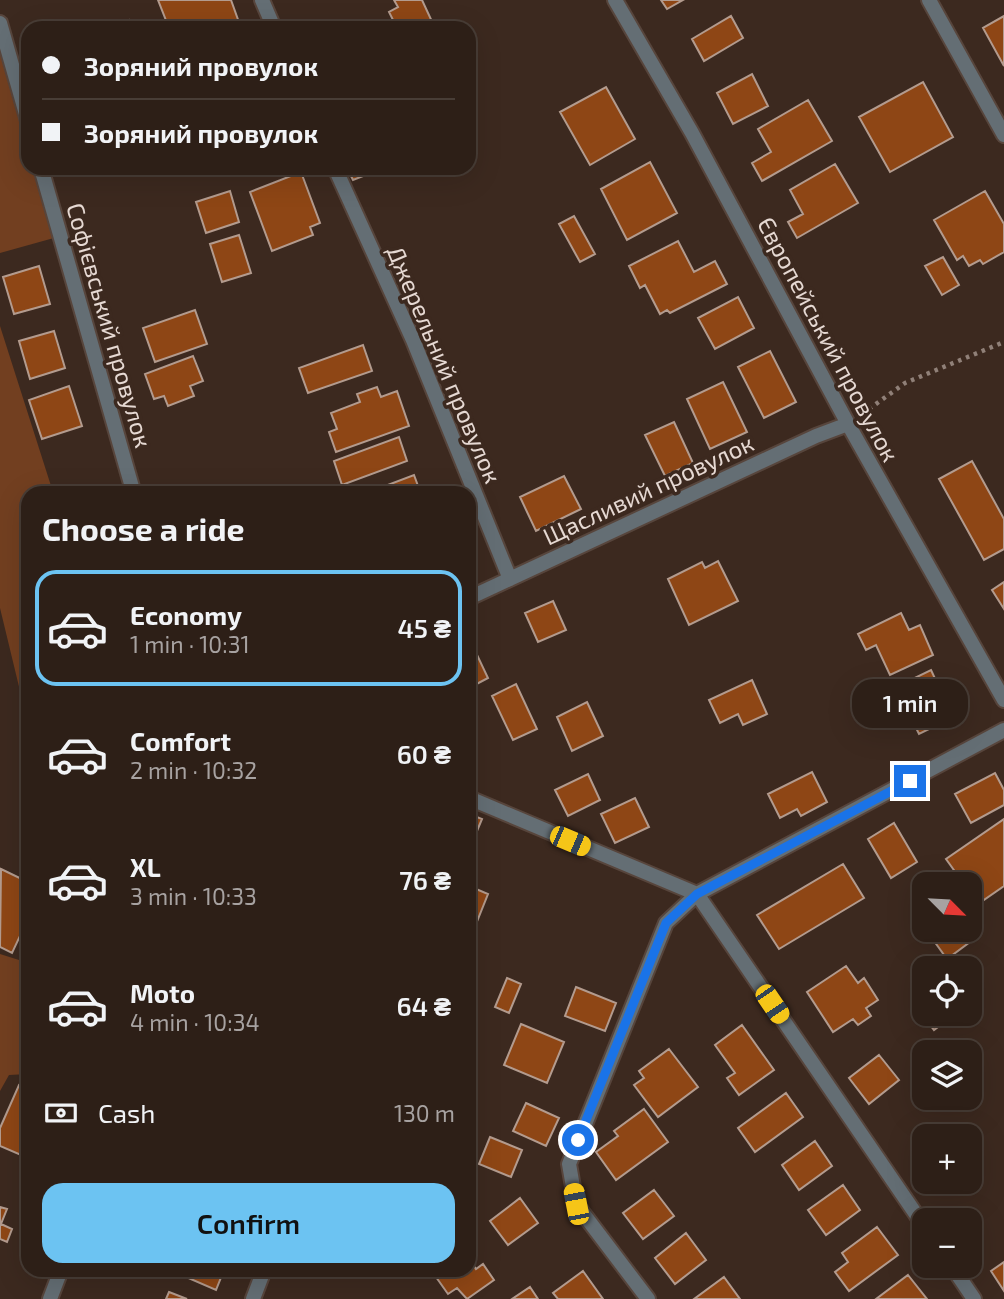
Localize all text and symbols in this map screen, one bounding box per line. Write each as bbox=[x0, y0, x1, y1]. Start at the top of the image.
text: Зоряний провулок bbox=[84, 50, 318, 81]
text: Зоряний провулок bbox=[84, 117, 318, 148]
street label: Софієвський провулок bbox=[60, 199, 159, 451]
street label: Європейський провулок bbox=[751, 212, 906, 467]
street label: Джерельний провулок bbox=[381, 241, 508, 488]
street label: Щасливий провулок bbox=[538, 427, 758, 551]
text: Choose a ride bbox=[42, 509, 245, 547]
icon: car bbox=[46, 597, 109, 660]
text: Economy bbox=[130, 599, 242, 630]
text: 45 ₴ bbox=[397, 612, 451, 643]
text: 1 min · 10:31 bbox=[130, 630, 250, 658]
callout: 1 min bbox=[852, 680, 968, 728]
text: 1 min bbox=[883, 689, 937, 717]
icon: car bbox=[46, 723, 109, 786]
text: Comfort bbox=[130, 725, 231, 756]
text: 60 ₴ bbox=[397, 738, 451, 769]
text: 2 min · 10:32 bbox=[130, 756, 257, 784]
route end bbox=[894, 765, 926, 797]
car bbox=[547, 823, 594, 859]
icon: car bbox=[46, 849, 109, 912]
text: XL bbox=[130, 851, 161, 882]
text: 76 ₴ bbox=[399, 864, 451, 895]
north arrow bbox=[912, 872, 982, 942]
map controls bbox=[912, 872, 982, 1278]
text: 3 min · 10:33 bbox=[130, 882, 257, 910]
button: locate bbox=[912, 956, 982, 1026]
icon: car bbox=[46, 975, 109, 1038]
text: Moto bbox=[130, 977, 195, 1008]
car bbox=[752, 981, 793, 1027]
text: 64 ₴ bbox=[397, 990, 451, 1021]
text: 4 min · 10:34 bbox=[130, 1008, 260, 1036]
button: layers bbox=[912, 1040, 982, 1110]
icon: cash bbox=[42, 1094, 80, 1132]
text: Cash bbox=[98, 1097, 155, 1128]
text: 130 m bbox=[394, 1099, 455, 1127]
route start bbox=[562, 1124, 594, 1156]
button: + bbox=[912, 1124, 982, 1194]
car bbox=[562, 1181, 591, 1227]
button: Confirm bbox=[42, 1183, 455, 1263]
button: − bbox=[912, 1208, 982, 1278]

